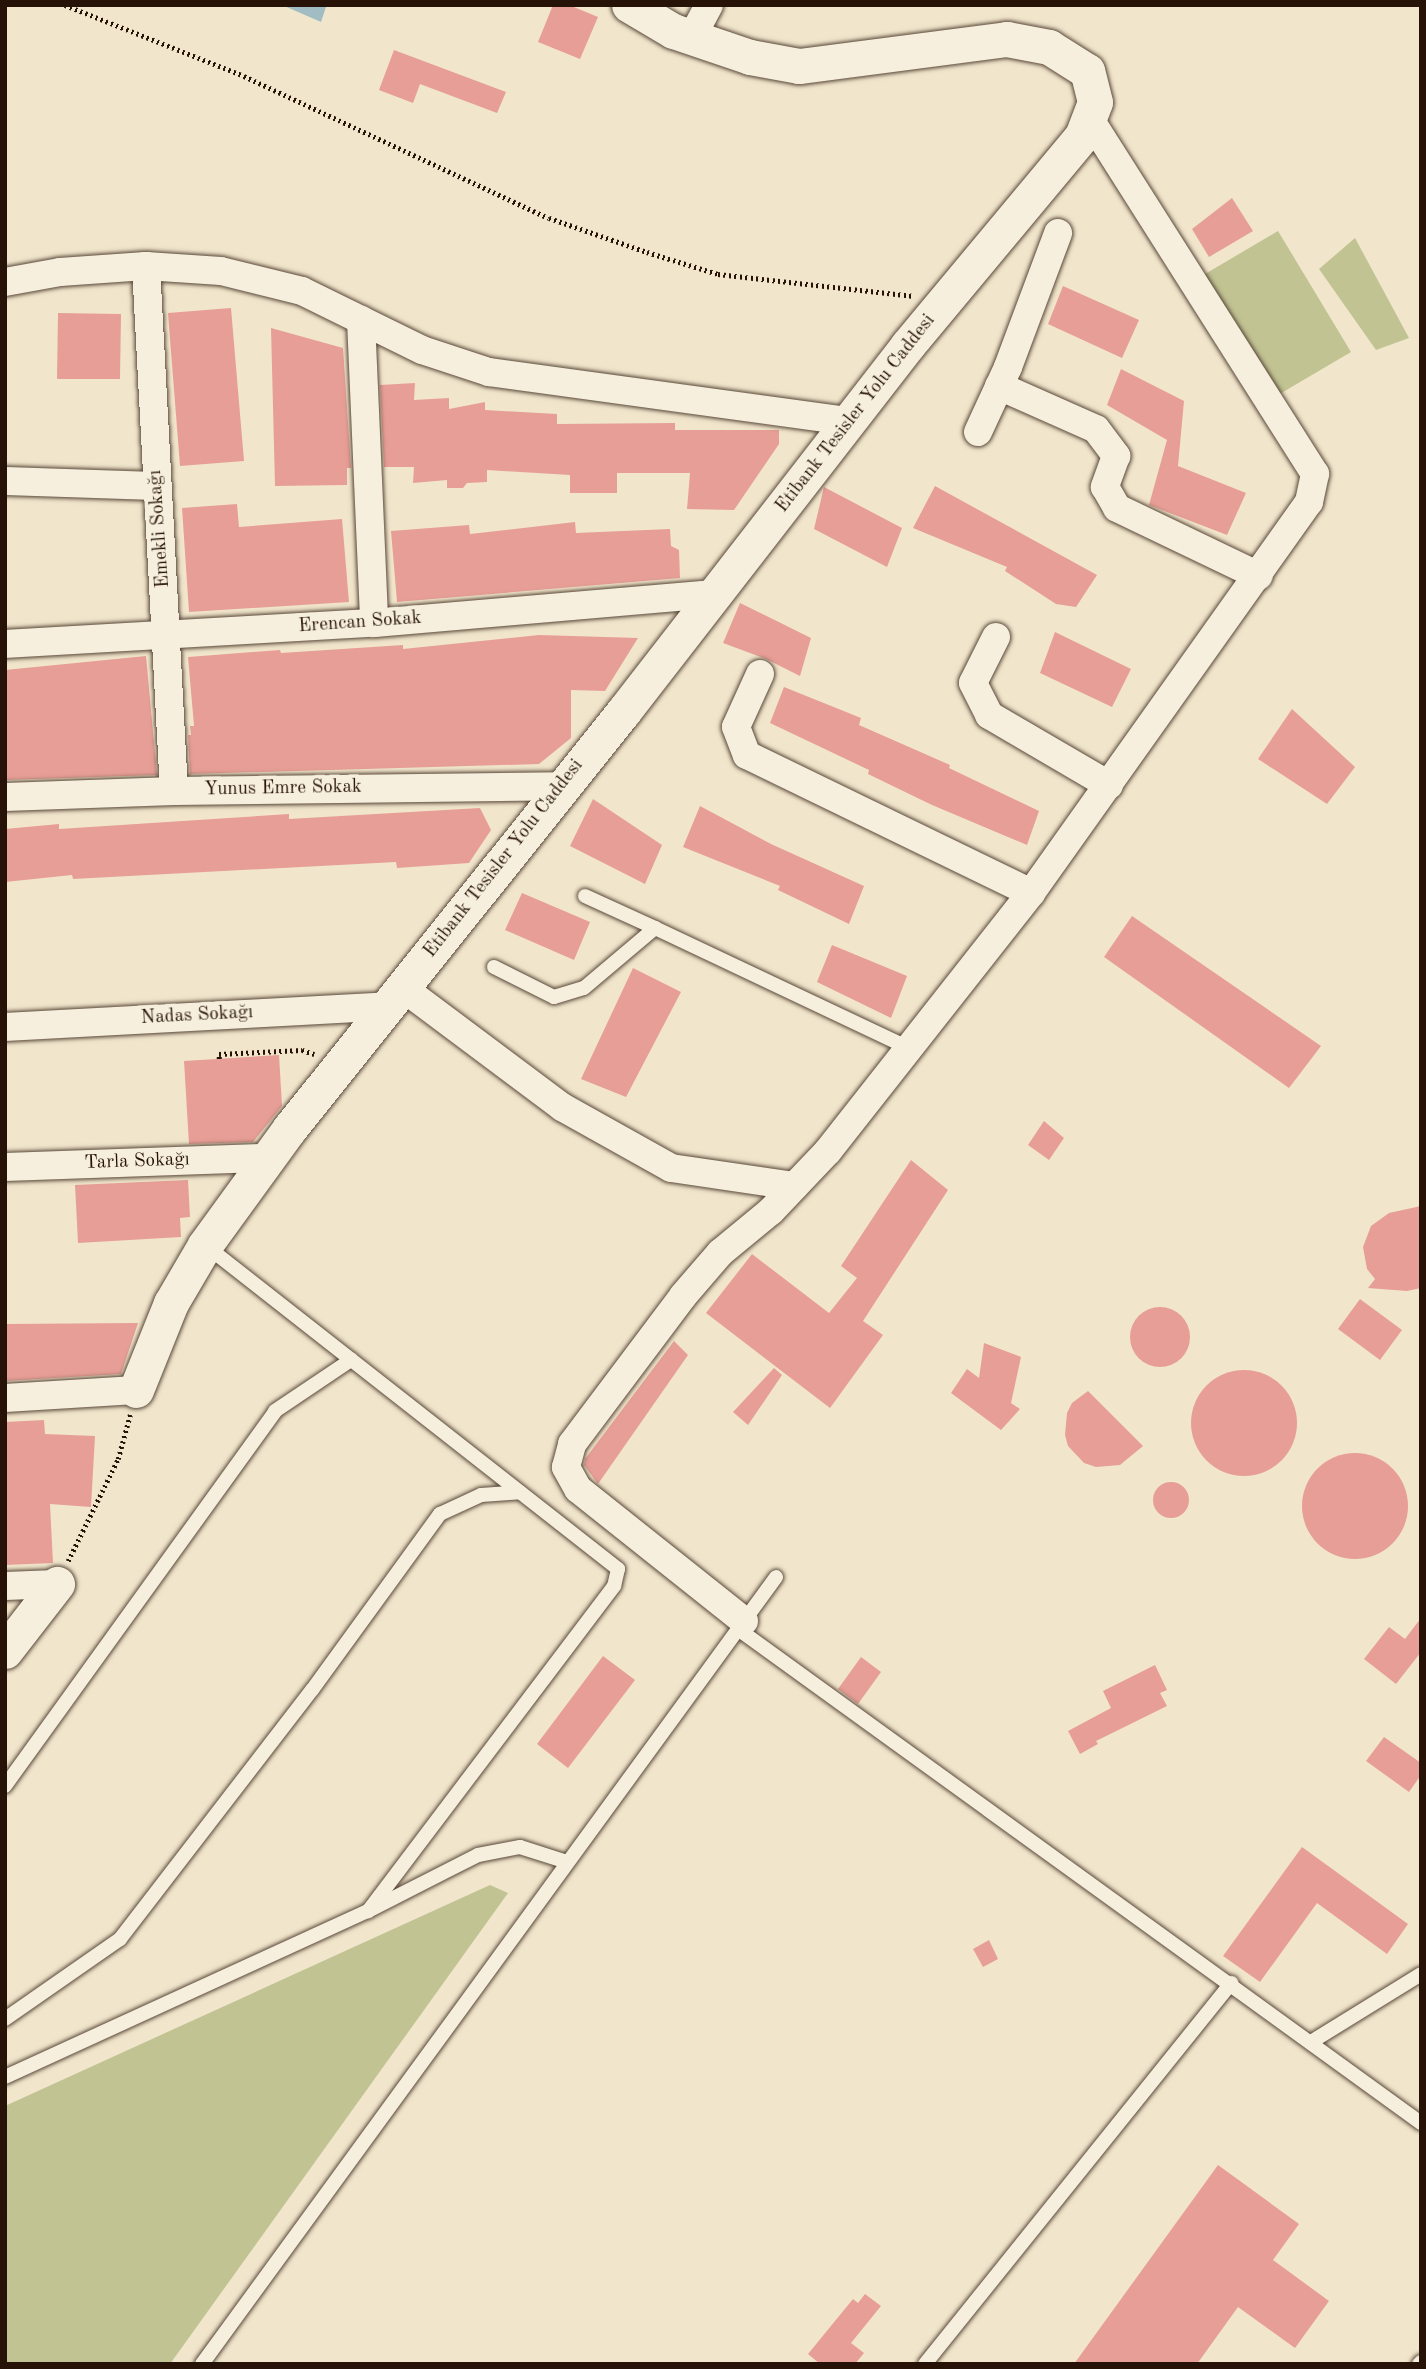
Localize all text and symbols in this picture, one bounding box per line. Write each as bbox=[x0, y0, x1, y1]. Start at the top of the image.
street label: Etibank Tesisler Yolu Caddesi bbox=[771, 310, 941, 518]
street label: Emekli Sokağı bbox=[145, 469, 175, 589]
street label: Erencan Sokak bbox=[298, 607, 422, 639]
street label: Etibank Tesisler Yolu Caddesi bbox=[419, 755, 589, 963]
street label: Yunus Emre Sokak bbox=[204, 776, 362, 802]
street label: Nadas Sokağı bbox=[140, 1002, 254, 1030]
street label: Tarla Sokağı bbox=[84, 1149, 190, 1175]

